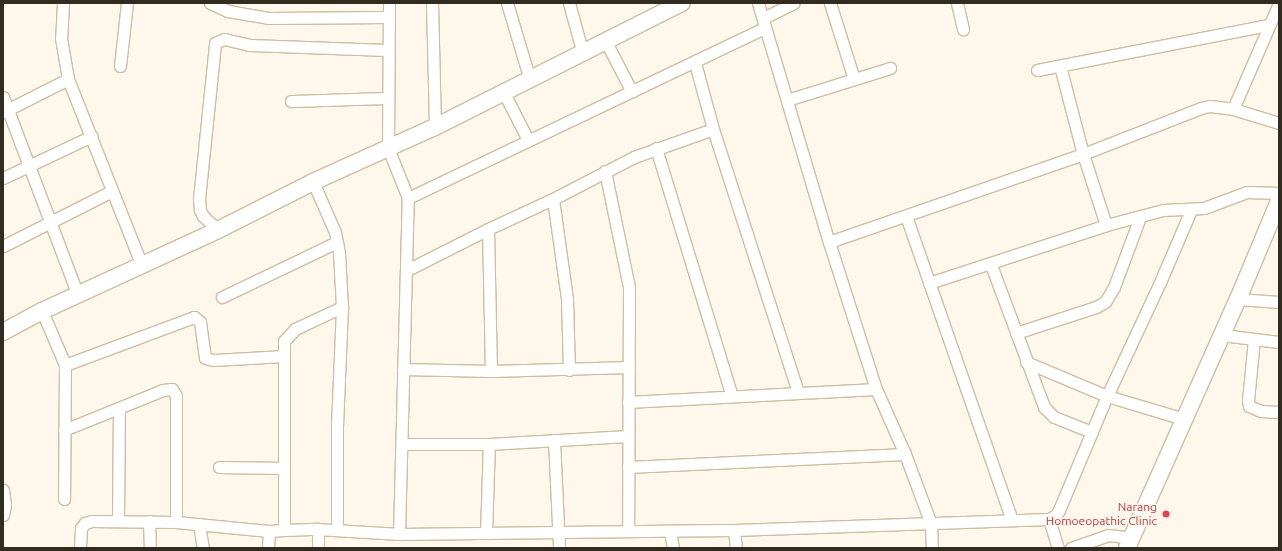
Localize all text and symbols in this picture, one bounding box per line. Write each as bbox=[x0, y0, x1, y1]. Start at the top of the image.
place label: Narang Homoeopathic Clinic bbox=[1046, 500, 1157, 528]
marker: Narang Homoeopathic Clinic bbox=[1160, 508, 1172, 520]

